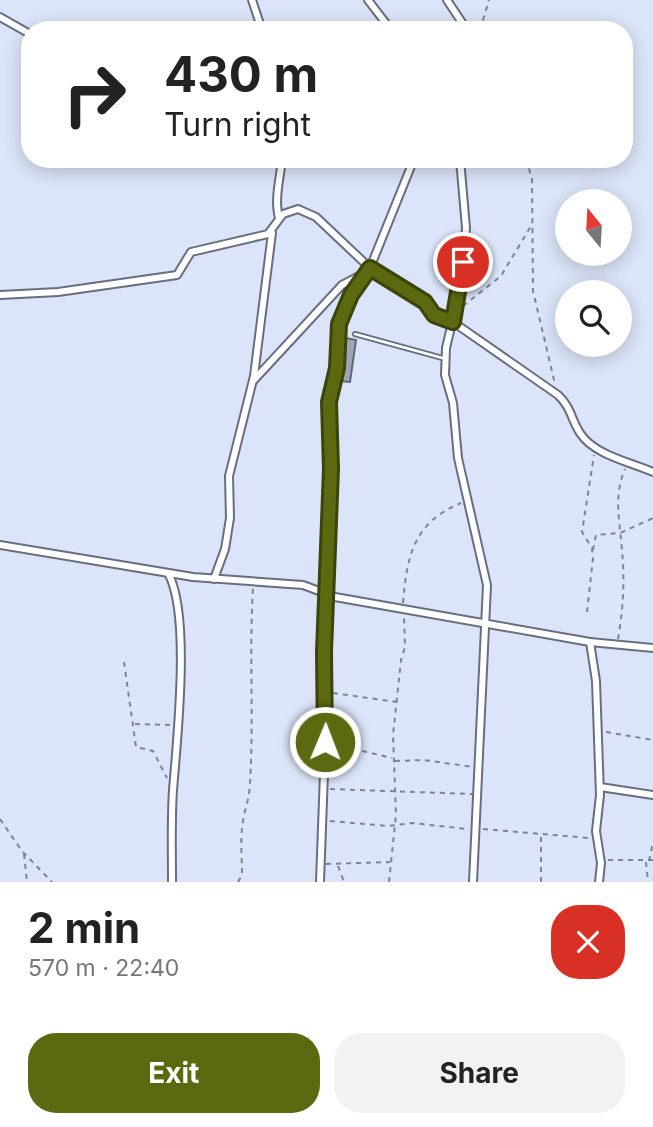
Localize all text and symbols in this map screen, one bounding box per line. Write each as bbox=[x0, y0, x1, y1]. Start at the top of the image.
text: 430 m bbox=[164, 45, 318, 104]
icon: right bbox=[49, 49, 140, 140]
text: Turn right bbox=[164, 105, 311, 144]
north arrow bbox=[555, 189, 632, 266]
map controls bbox=[555, 189, 632, 357]
pin bbox=[433, 232, 493, 292]
icon: arrive bbox=[444, 243, 482, 281]
button: search bbox=[555, 280, 632, 357]
position arrow bbox=[288, 705, 362, 779]
text: 2 min bbox=[28, 902, 140, 953]
button: close bbox=[551, 905, 625, 979]
text: 570 m · 22:40 bbox=[28, 954, 179, 982]
button: Exit bbox=[28, 1033, 320, 1113]
button: Share bbox=[334, 1033, 625, 1113]

